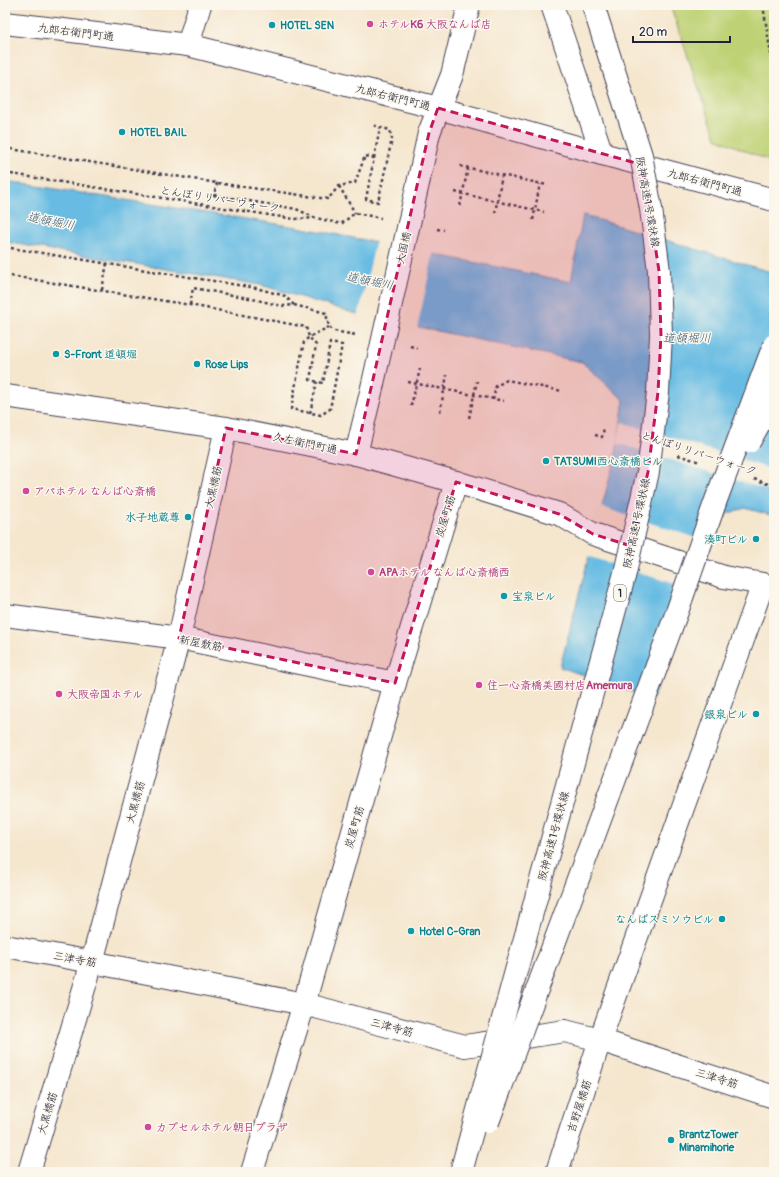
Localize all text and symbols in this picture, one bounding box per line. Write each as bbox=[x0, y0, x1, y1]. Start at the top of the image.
place label: ホテルK6 大阪なんば店 bbox=[378, 18, 492, 31]
scale bar bbox=[633, 18, 730, 44]
place label: HOTEL SEN bbox=[280, 19, 335, 32]
marker: ホテルK6 大阪なんば店 bbox=[365, 19, 375, 29]
marker: HOTEL SEN bbox=[267, 20, 277, 30]
street label: 九郎右衛門町通 bbox=[37, 21, 115, 44]
text: 20 m bbox=[639, 25, 668, 40]
street label: 九郎右衛門町通 bbox=[354, 82, 432, 113]
place label: HOTEL BAIL bbox=[130, 126, 187, 139]
marker: HOTEL BAIL bbox=[117, 127, 127, 137]
street label: 阪神高速1号環状線 bbox=[633, 156, 662, 249]
street label: 九郎右衛門町通 bbox=[666, 166, 744, 199]
street label: とんぼりリバーウォーク bbox=[159, 184, 281, 215]
water label: 道頓堀川 bbox=[26, 210, 76, 233]
street label: 大国橋 bbox=[393, 231, 414, 266]
water label: 道頓堀川 bbox=[345, 270, 395, 293]
water label: 道頓堀川 bbox=[663, 331, 711, 346]
place label: S-Front 道頓堀 bbox=[64, 348, 137, 361]
marker: S-Front 道頓堀 bbox=[51, 349, 61, 359]
place label: Rose Lips bbox=[205, 358, 248, 371]
marker: Rose Lips bbox=[192, 359, 202, 369]
street label: とんぼりリバーウォーク bbox=[639, 429, 758, 478]
street label: 久左衛門町通 bbox=[271, 430, 339, 457]
place label: TATSUMI西心斎橋ビル bbox=[553, 455, 663, 468]
marker: TATSUMI西心斎橋ビル bbox=[541, 456, 551, 466]
street label: 大黒橋筋 bbox=[202, 464, 225, 510]
street label: 阪神高速1号環状線 bbox=[621, 477, 652, 570]
place label: アパホテル なんば心斎橋 bbox=[34, 485, 156, 498]
marker: アパホテル なんば心斎橋 bbox=[21, 486, 31, 496]
street label: 炭屋町筋 bbox=[433, 493, 458, 539]
place label: 水子地蔵尊 bbox=[125, 511, 180, 524]
marker: 水子地蔵尊 bbox=[183, 512, 193, 522]
place label: 湊町ビル bbox=[704, 533, 748, 546]
marker: 湊町ビル bbox=[751, 534, 761, 544]
place label: APAホテル なんば心斎橋西 bbox=[379, 566, 510, 579]
marker: APAホテル なんば心斎橋西 bbox=[366, 567, 376, 577]
road number: 1 bbox=[614, 585, 626, 601]
place label: 宝泉ビル bbox=[512, 590, 556, 603]
marker: 宝泉ビル bbox=[499, 591, 509, 601]
street label: 新屋敷筋 bbox=[178, 633, 224, 654]
place label: 住一心斎橋美國村店Amemura bbox=[487, 679, 632, 692]
marker: 住一心斎橋美國村店Amemura bbox=[474, 680, 484, 690]
place label: 大阪帝国ホテル bbox=[67, 688, 143, 701]
marker: 大阪帝国ホテル bbox=[54, 689, 64, 699]
place label: 銀泉ビル bbox=[704, 708, 748, 721]
marker: 銀泉ビル bbox=[751, 709, 761, 719]
street label: 大黒橋筋 bbox=[124, 779, 147, 825]
street label: 阪神高速1号環状線 bbox=[535, 790, 572, 882]
street label: 炭屋町筋 bbox=[342, 804, 367, 850]
place label: なんばスミソウビル bbox=[615, 913, 714, 926]
marker: なんばスミソウビル bbox=[717, 914, 727, 924]
place label: Hotel C-Gran bbox=[419, 925, 480, 938]
marker: Hotel C-Gran bbox=[406, 926, 416, 936]
street label: 三津寺筋 bbox=[52, 949, 98, 970]
street label: 三津寺筋 bbox=[369, 1016, 415, 1039]
street label: 三津寺筋 bbox=[694, 1066, 740, 1091]
street label: 吉野屋橋筋 bbox=[565, 1078, 594, 1134]
street label: 大黒橋筋 bbox=[35, 1090, 60, 1136]
place label: カプセルホテル朝日プラザ bbox=[156, 1121, 288, 1134]
marker: カプセルホテル朝日プラザ bbox=[143, 1122, 153, 1132]
place label: BrantzTower Minamihorie bbox=[679, 1128, 739, 1154]
marker: BrantzTower Minamihorie bbox=[666, 1135, 676, 1145]

